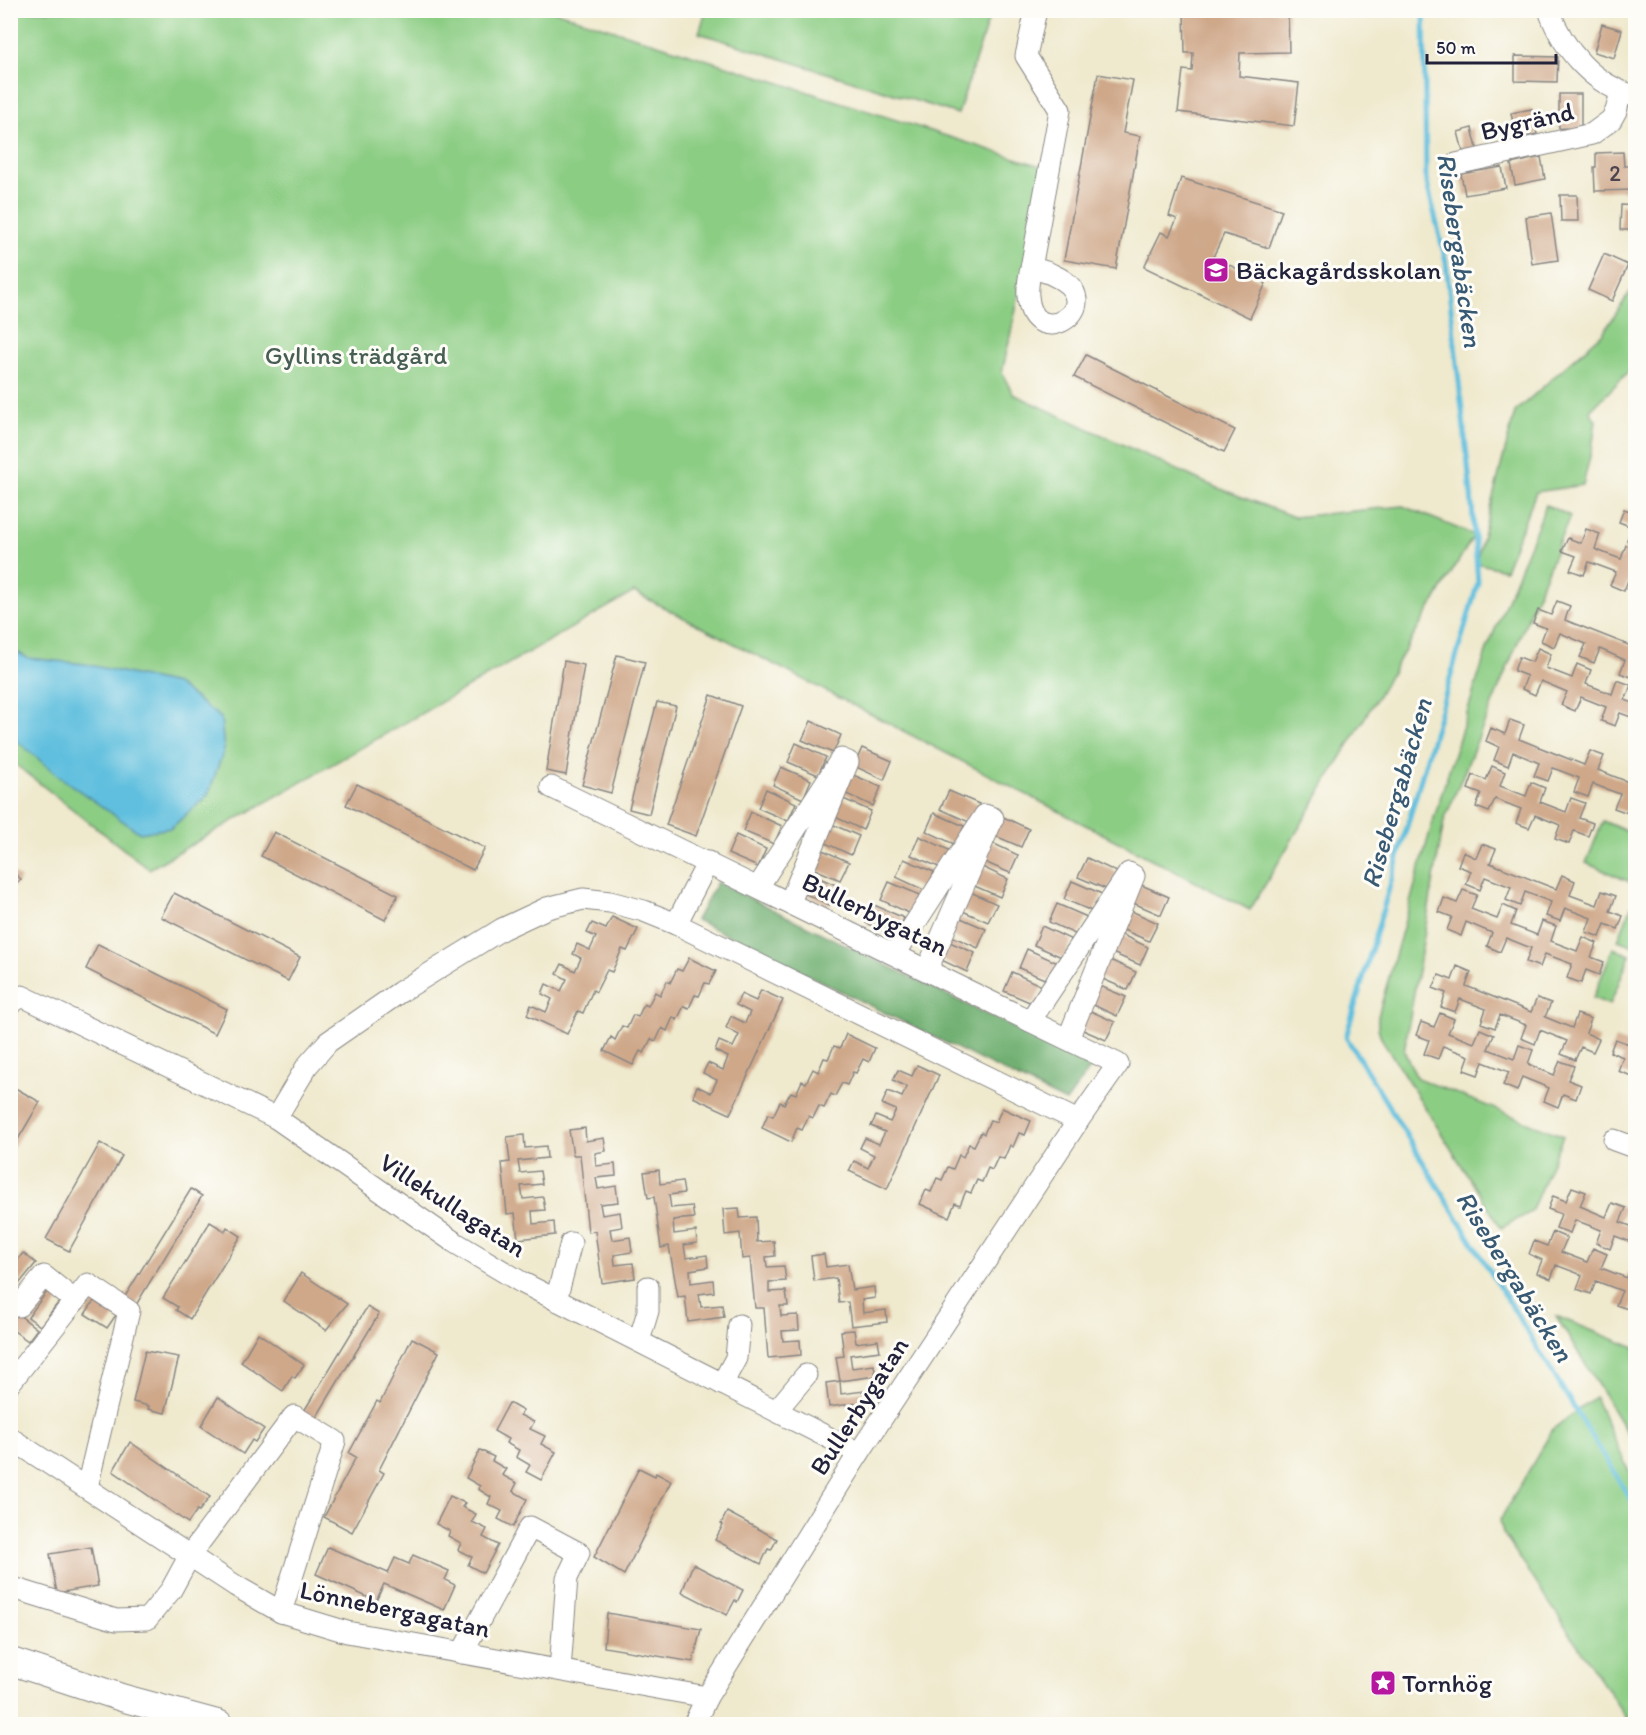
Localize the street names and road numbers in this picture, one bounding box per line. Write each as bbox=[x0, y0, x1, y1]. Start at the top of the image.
street label: Bygränd bbox=[1477, 95, 1577, 147]
street label: Bullerbygatan bbox=[797, 865, 953, 963]
street label: Villekullagatan bbox=[374, 1146, 532, 1264]
street label: Bullerbygatan bbox=[802, 1331, 916, 1481]
street label: Lönnebergagatan bbox=[297, 1573, 493, 1645]

